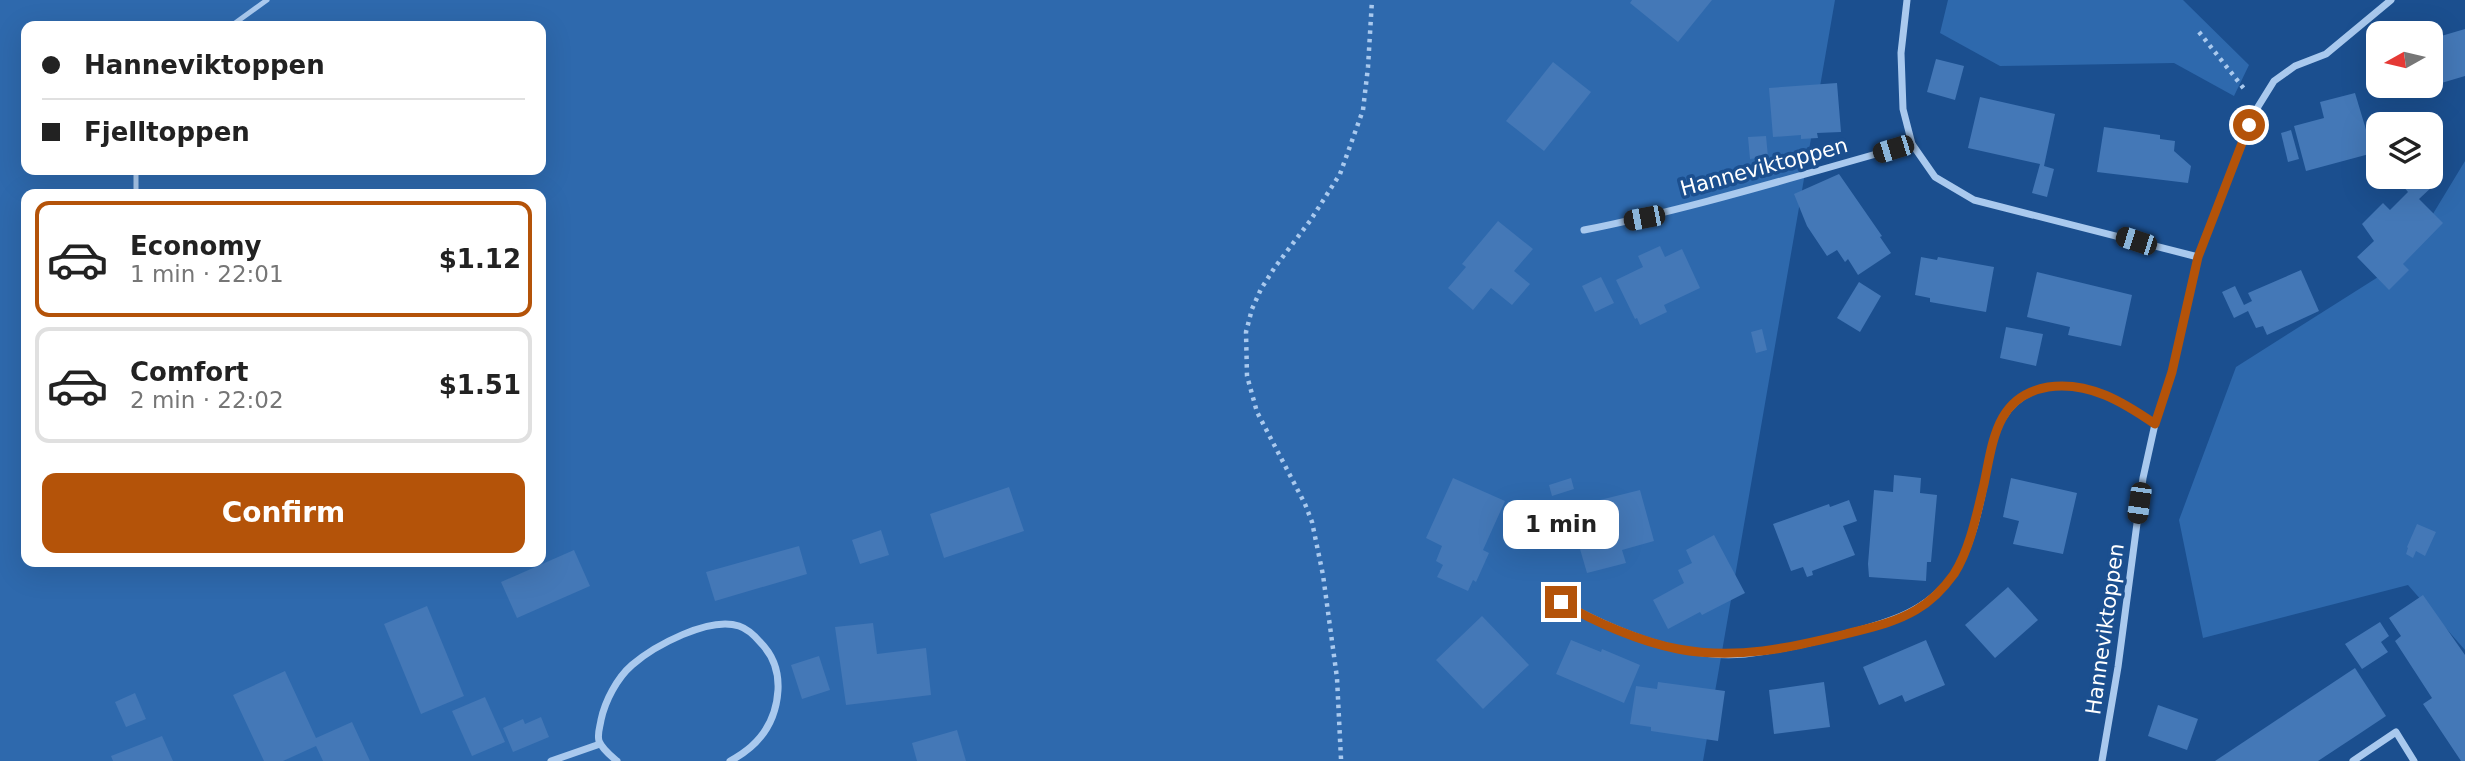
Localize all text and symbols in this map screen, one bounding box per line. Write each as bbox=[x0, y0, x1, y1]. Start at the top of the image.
north arrow bbox=[2366, 21, 2443, 98]
map controls bbox=[2366, 21, 2443, 189]
text: Hanneviktoppen bbox=[84, 50, 325, 80]
route start bbox=[2233, 109, 2265, 141]
button: layers bbox=[2366, 112, 2443, 189]
text: Fjelltoppen bbox=[84, 117, 250, 147]
street label: Hanneviktoppen bbox=[1678, 133, 1850, 201]
car bbox=[1870, 133, 1917, 165]
car bbox=[1622, 204, 1667, 232]
car bbox=[2113, 225, 2160, 257]
icon: car bbox=[46, 228, 109, 291]
text: Economy bbox=[130, 231, 261, 261]
text: $1.12 bbox=[439, 244, 521, 274]
text: 1 min · 22:01 bbox=[130, 261, 284, 287]
icon: car bbox=[46, 354, 109, 417]
text: Comfort bbox=[130, 357, 248, 387]
text: $1.51 bbox=[439, 370, 521, 400]
text: 2 min · 22:02 bbox=[130, 387, 284, 413]
button: Confirm bbox=[42, 473, 525, 553]
car bbox=[2126, 481, 2153, 525]
callout: 1 min bbox=[1503, 500, 1619, 550]
text: 1 min bbox=[1525, 511, 1597, 537]
street label: Hanneviktoppen bbox=[2081, 542, 2129, 716]
route end bbox=[1545, 586, 1577, 618]

